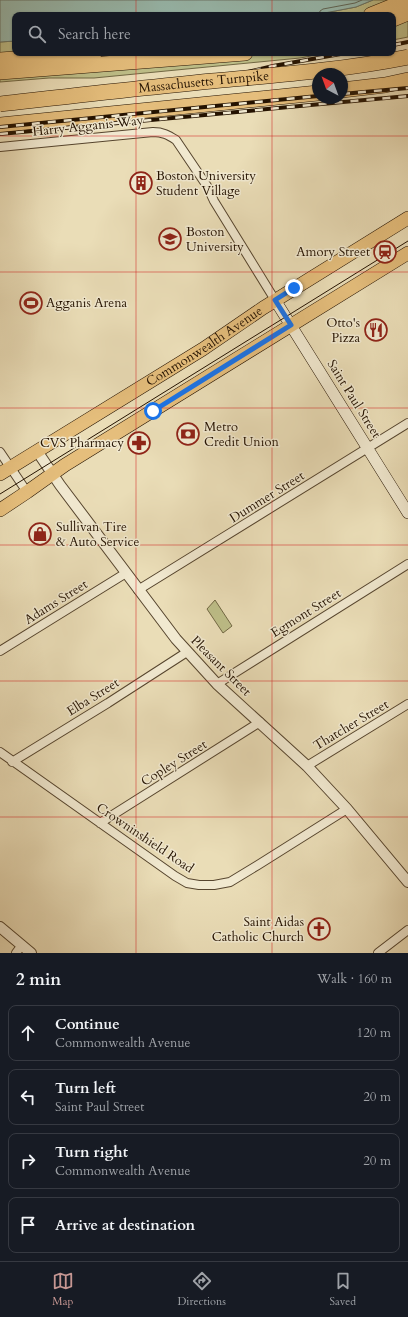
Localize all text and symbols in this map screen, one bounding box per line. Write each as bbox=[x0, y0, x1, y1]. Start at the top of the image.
search box bbox=[12, 12, 396, 56]
icon: search bbox=[26, 23, 48, 45]
text: Search here bbox=[58, 24, 131, 44]
street label: Massachusetts Turnpike bbox=[138, 67, 270, 98]
north arrow bbox=[312, 68, 348, 104]
street label: Harry Agganis Way bbox=[32, 111, 145, 141]
place label: Boston University Student Village bbox=[156, 167, 256, 200]
building icon: Boston University Student Village bbox=[128, 170, 154, 196]
place label: Boston University bbox=[186, 223, 244, 256]
school or university icon: Boston University bbox=[157, 226, 183, 252]
station icon: Amory Street bbox=[372, 239, 398, 265]
place label: Amory Street bbox=[296, 243, 370, 261]
route end bbox=[285, 279, 303, 297]
sports icon: Agganis Arena bbox=[18, 290, 44, 316]
place label: Agganis Arena bbox=[46, 294, 128, 312]
street label: Commonwealth Avenue bbox=[143, 302, 266, 391]
place label: Otto's Pizza bbox=[326, 314, 360, 347]
restaurant icon: Otto's Pizza bbox=[363, 317, 389, 343]
street label: Saint Paul Street bbox=[323, 356, 385, 442]
route start bbox=[144, 402, 162, 420]
place label: Metro Credit Union bbox=[204, 418, 279, 451]
bank icon: Metro Credit Union bbox=[175, 421, 201, 447]
pharmacy icon: CVS Pharmacy bbox=[126, 430, 152, 456]
place label: CVS Pharmacy bbox=[40, 434, 124, 452]
street label: Dummer Street bbox=[226, 467, 308, 527]
place label: Sullivan Tire & Auto Service bbox=[56, 518, 139, 551]
shop icon: Sullivan Tire & Auto Service bbox=[27, 521, 53, 547]
street label: Adams Street bbox=[21, 575, 91, 629]
street label: Egmont Street bbox=[267, 584, 345, 642]
street label: Pleasant Street bbox=[187, 632, 255, 700]
street label: Elba Street bbox=[63, 674, 123, 720]
street label: Thatcher Street bbox=[310, 695, 392, 755]
street label: Copley Street bbox=[138, 736, 210, 790]
street label: Crowninshield Road bbox=[93, 799, 197, 877]
place label: Saint Aidas Catholic Church bbox=[212, 913, 304, 946]
church icon: Saint Aidas Catholic Church bbox=[306, 916, 332, 942]
text: 2 min bbox=[16, 968, 61, 991]
text: Walk · 160 m bbox=[317, 970, 392, 988]
text: Continue bbox=[55, 1014, 120, 1034]
icon: ahead bbox=[17, 1022, 39, 1044]
text: 120 m bbox=[357, 1024, 391, 1042]
text: Commonwealth Avenue bbox=[55, 1034, 191, 1052]
text: Turn left bbox=[55, 1078, 116, 1098]
icon: left bbox=[17, 1086, 39, 1108]
text: 20 m bbox=[363, 1088, 391, 1106]
text: Saint Paul Street bbox=[55, 1098, 144, 1116]
text: Turn right bbox=[55, 1142, 128, 1162]
icon: right bbox=[17, 1150, 39, 1172]
text: 20 m bbox=[363, 1152, 391, 1170]
text: Commonwealth Avenue bbox=[55, 1162, 191, 1180]
icon: arrive bbox=[17, 1214, 39, 1236]
text: Arrive at destination bbox=[55, 1215, 195, 1235]
tab: Map bbox=[52, 1270, 74, 1309]
tab: Directions bbox=[177, 1270, 226, 1309]
tab: Saved bbox=[330, 1270, 356, 1309]

